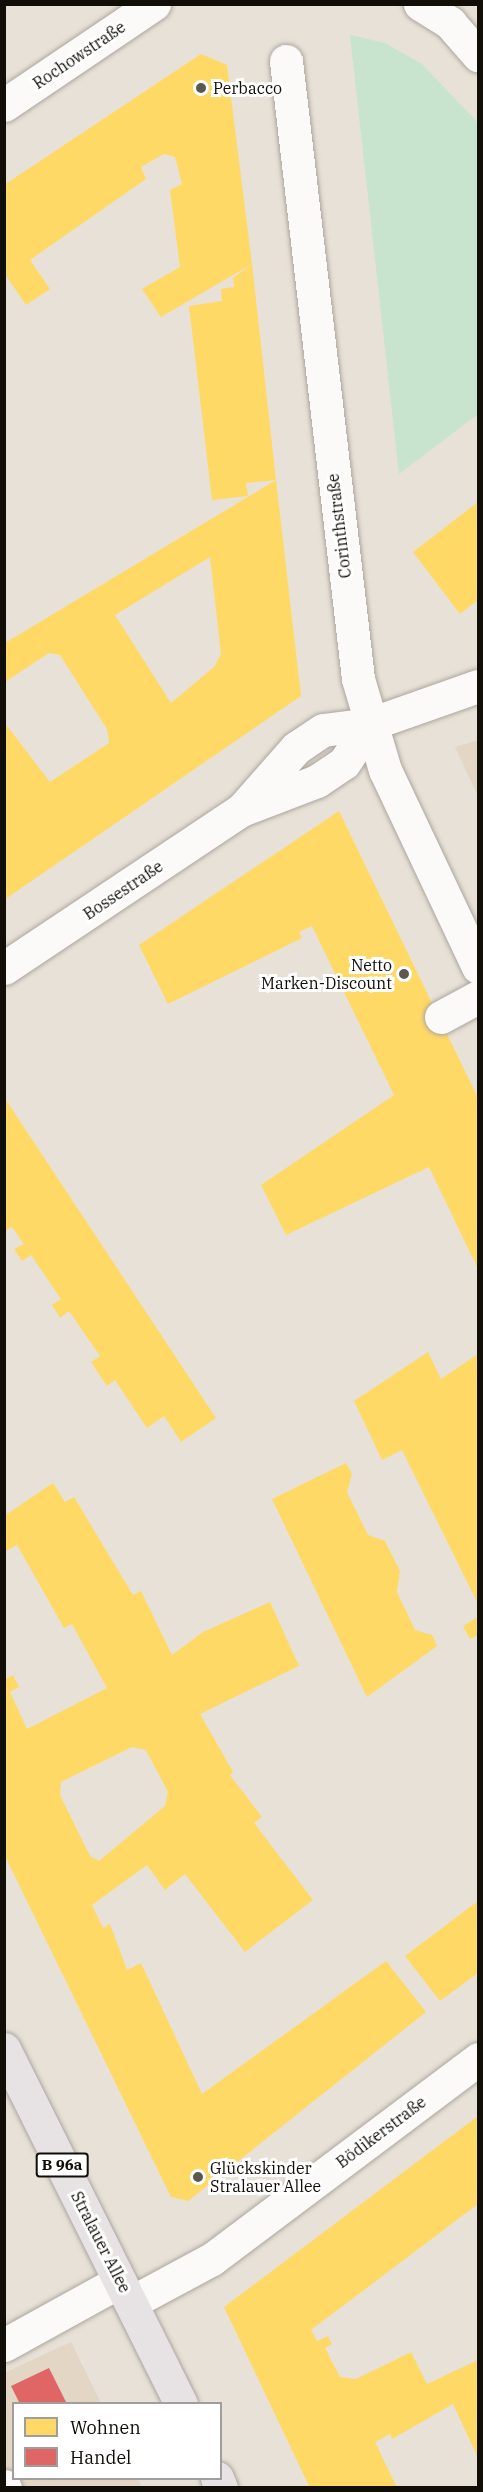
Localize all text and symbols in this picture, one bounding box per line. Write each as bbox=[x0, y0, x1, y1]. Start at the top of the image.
street label: Rochowstraße bbox=[29, 17, 129, 93]
place label: Perbacco bbox=[213, 78, 282, 98]
marker: Perbacco bbox=[194, 81, 208, 95]
street label: Corinthstraße bbox=[323, 473, 355, 579]
street label: Bossestraße bbox=[80, 856, 166, 924]
place label: Netto Marken-Discount bbox=[261, 955, 392, 993]
marker: Netto Marken-Discount bbox=[397, 967, 411, 981]
street label: Bödikerstraße bbox=[332, 2092, 430, 2172]
road number: B 96a bbox=[35, 2153, 89, 2177]
place label: Glückskinder Stralauer Allee bbox=[210, 2158, 321, 2196]
marker: Glückskinder Stralauer Allee bbox=[191, 2170, 205, 2184]
street label: Stralauer Allee bbox=[67, 2188, 135, 2296]
legend bbox=[12, 2402, 222, 2480]
text: Wohnen bbox=[70, 2416, 141, 2439]
text: Handel bbox=[70, 2446, 132, 2469]

